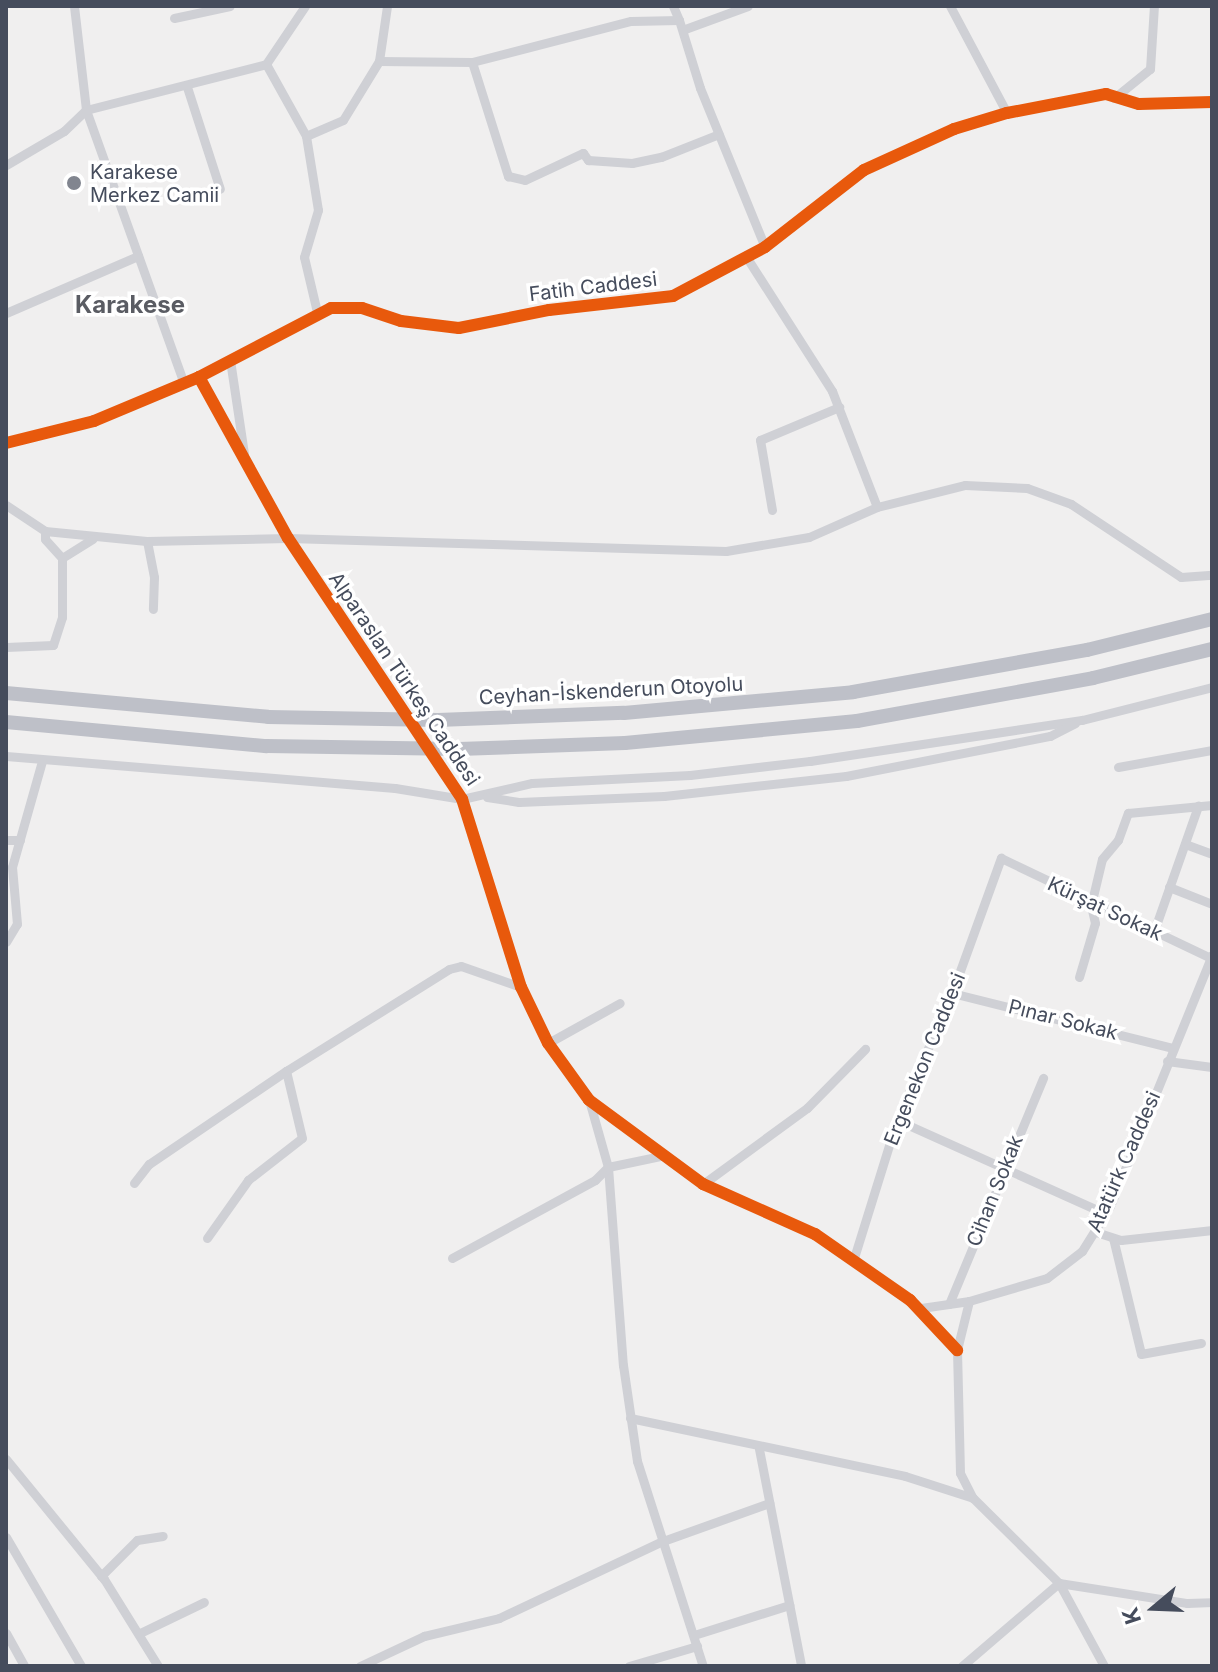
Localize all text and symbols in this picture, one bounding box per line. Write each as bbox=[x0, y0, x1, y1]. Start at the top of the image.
place label: Karakese Merkez Camii bbox=[90, 160, 219, 207]
marker: Karakese Merkez Camii bbox=[65, 174, 83, 192]
street label: Fatih Caddesi bbox=[528, 267, 658, 307]
district label: Karakese bbox=[75, 291, 185, 319]
street label: Alparaslan Türkeş Caddesi bbox=[323, 568, 485, 790]
street label: Ceyhan-İskenderun Otoyolu bbox=[478, 672, 744, 710]
street label: Kürşat Sokak bbox=[1044, 872, 1166, 946]
street label: Ergenekon Caddesi bbox=[879, 969, 971, 1149]
street label: Pınar Sokak bbox=[1006, 995, 1120, 1045]
street label: Atatürk Caddesi bbox=[1082, 1088, 1166, 1236]
street label: Cihan Sokak bbox=[962, 1132, 1028, 1250]
north arrow bbox=[1114, 1568, 1194, 1648]
text: K bbox=[1116, 1604, 1146, 1628]

